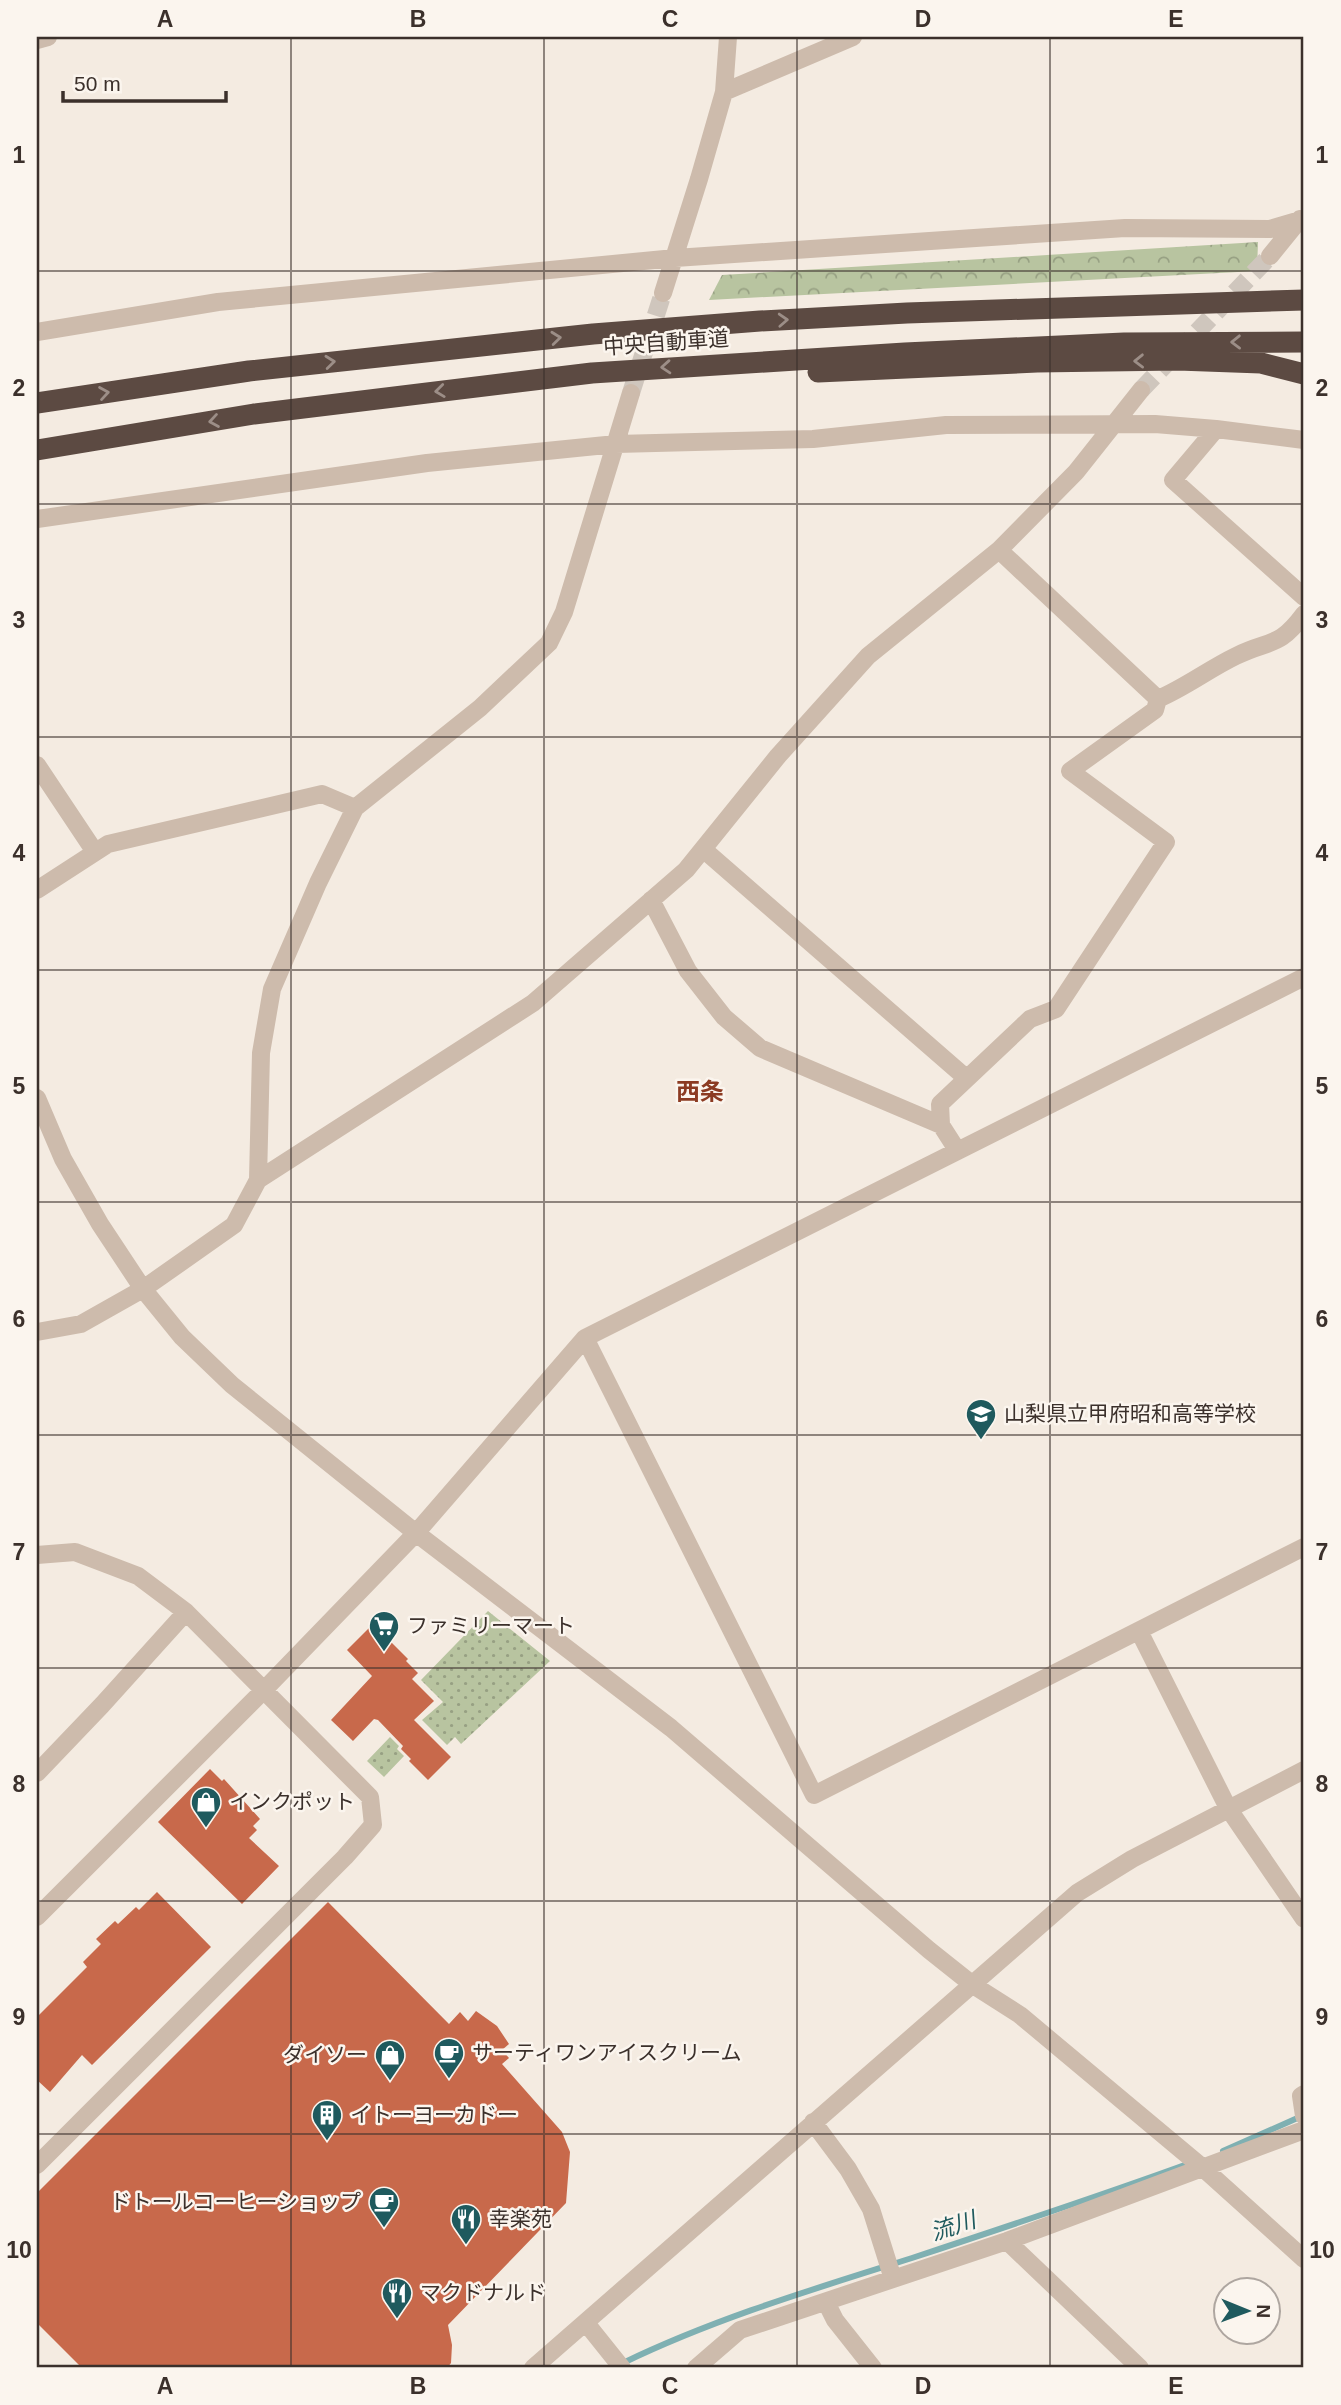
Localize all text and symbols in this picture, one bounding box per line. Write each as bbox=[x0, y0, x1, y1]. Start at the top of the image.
text: A bbox=[157, 6, 173, 32]
text: B bbox=[410, 6, 426, 32]
text: C bbox=[662, 6, 678, 32]
text: D bbox=[915, 6, 931, 32]
text: E bbox=[1168, 6, 1184, 32]
scale bar bbox=[63, 60, 226, 104]
text: 50 m bbox=[74, 72, 121, 95]
text: 1 bbox=[13, 142, 26, 168]
text: 1 bbox=[1316, 142, 1329, 168]
one-way arrow bbox=[777, 313, 788, 328]
street label: 中央自動車道 bbox=[602, 327, 730, 358]
one-way arrow bbox=[551, 331, 562, 346]
one-way arrow bbox=[1230, 334, 1241, 350]
one-way arrow bbox=[1134, 353, 1144, 369]
one-way arrow bbox=[324, 355, 335, 370]
one-way arrow bbox=[660, 359, 671, 374]
text: 2 bbox=[13, 375, 25, 401]
text: 2 bbox=[1316, 375, 1328, 401]
one-way arrow bbox=[434, 384, 446, 399]
one-way arrow bbox=[98, 386, 110, 401]
one-way arrow bbox=[209, 413, 220, 428]
text: 3 bbox=[13, 607, 25, 633]
text: 3 bbox=[1316, 607, 1328, 633]
text: 4 bbox=[13, 840, 26, 866]
text: 4 bbox=[1316, 840, 1329, 866]
text: 5 bbox=[13, 1073, 26, 1099]
text: 5 bbox=[1316, 1073, 1329, 1099]
district label: 西条 bbox=[676, 1078, 724, 1105]
text: 6 bbox=[13, 1306, 25, 1332]
text: 6 bbox=[1316, 1306, 1328, 1332]
school or university icon: 山梨県立甲府昭和高等学校 bbox=[964, 1397, 998, 1441]
place label: 山梨県立甲府昭和高等学校 bbox=[1004, 1402, 1256, 1425]
text: 7 bbox=[13, 1539, 25, 1565]
text: 7 bbox=[1316, 1539, 1328, 1565]
supermarket icon: ファミリーマート bbox=[367, 1609, 401, 1653]
place label: ファミリーマート bbox=[407, 1614, 575, 1637]
text: 8 bbox=[13, 1771, 26, 1797]
text: 8 bbox=[1316, 1771, 1329, 1797]
shop icon: インクポット bbox=[189, 1785, 223, 1829]
place label: インクポット bbox=[229, 1790, 355, 1813]
text: 9 bbox=[13, 2004, 25, 2030]
text: 9 bbox=[1316, 2004, 1328, 2030]
cafe icon: サーティワンアイスクリーム bbox=[432, 2036, 466, 2080]
shop icon: ダイソー bbox=[373, 2038, 407, 2082]
place label: サーティワンアイスクリーム bbox=[472, 2041, 741, 2064]
place label: ダイソー bbox=[283, 2043, 367, 2066]
building icon: イトーヨーカドー bbox=[310, 2098, 344, 2142]
place label: イトーヨーカドー bbox=[350, 2103, 518, 2126]
cafe icon: ドトールコーヒーショップ bbox=[367, 2185, 401, 2229]
place label: ドトールコーヒーショップ bbox=[110, 2190, 361, 2213]
restaurant icon: 幸楽苑 bbox=[449, 2202, 483, 2246]
water label: 流川 bbox=[927, 2206, 982, 2245]
place label: 幸楽苑 bbox=[489, 2207, 552, 2230]
text: 10 bbox=[6, 2237, 32, 2263]
text: 10 bbox=[1309, 2237, 1335, 2263]
restaurant icon: マクドナルド bbox=[380, 2276, 414, 2320]
north arrow bbox=[1212, 2276, 1282, 2346]
place label: マクドナルド bbox=[420, 2281, 546, 2304]
text: N bbox=[1253, 2304, 1274, 2318]
text: A bbox=[157, 2373, 173, 2399]
text: B bbox=[410, 2373, 426, 2399]
text: C bbox=[662, 2373, 678, 2399]
text: D bbox=[915, 2373, 931, 2399]
text: E bbox=[1168, 2373, 1184, 2399]

